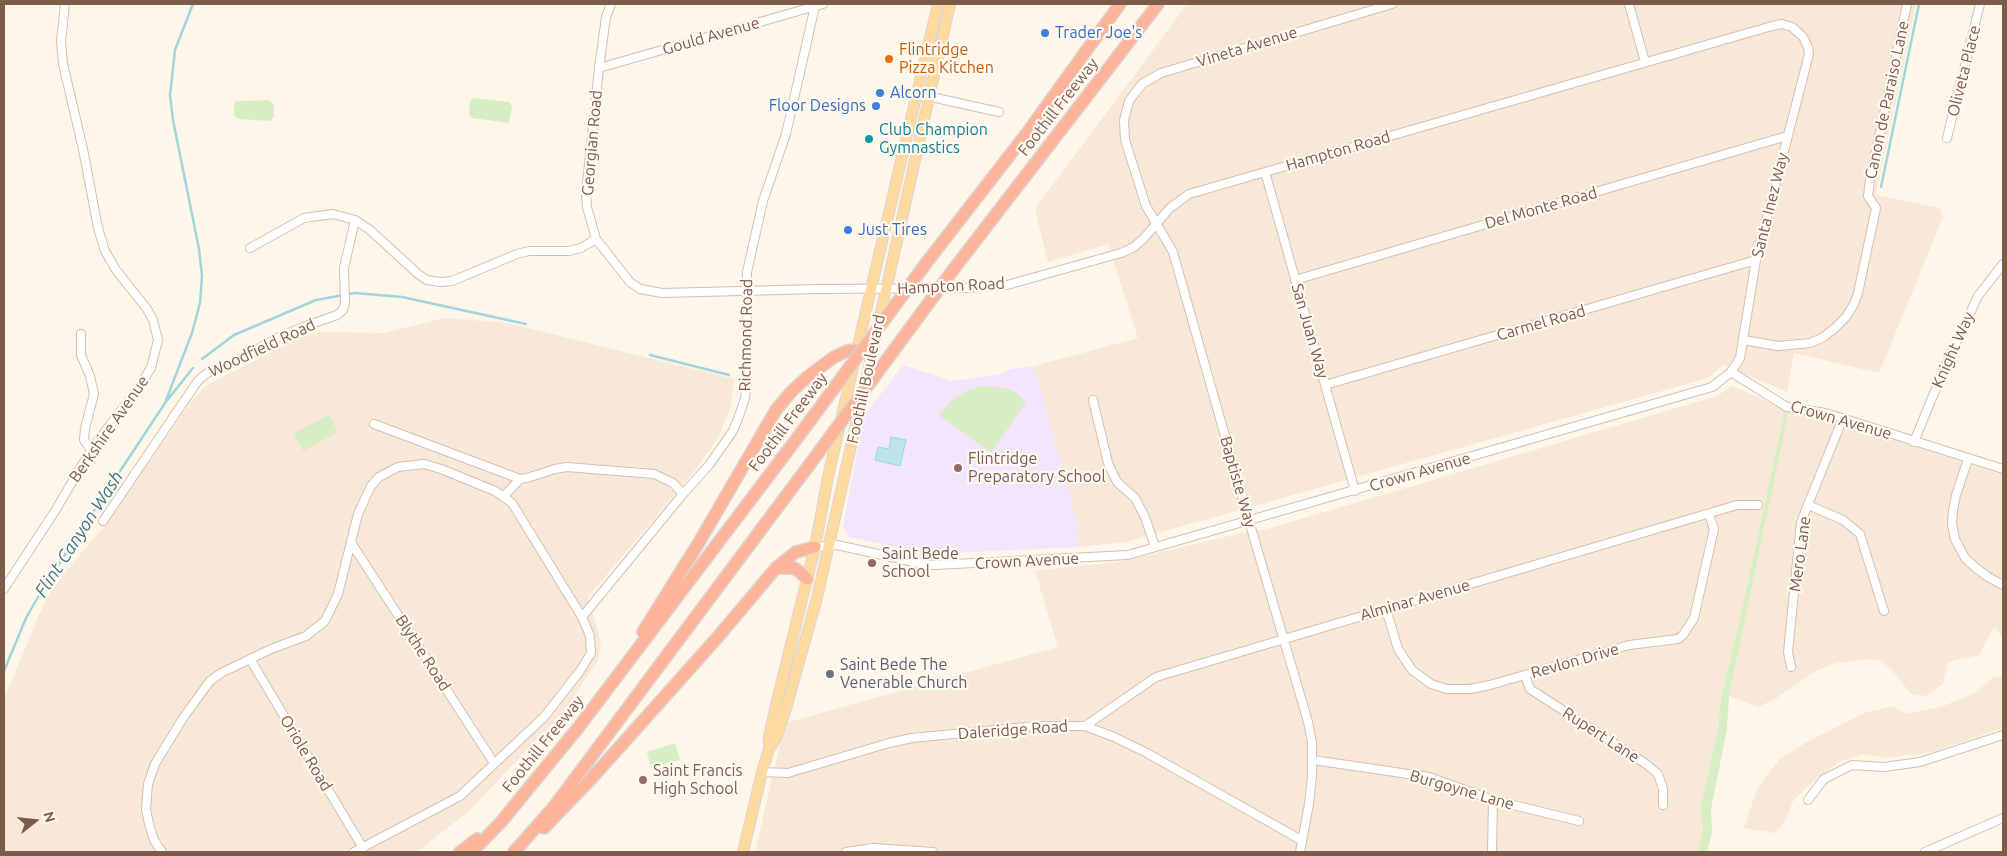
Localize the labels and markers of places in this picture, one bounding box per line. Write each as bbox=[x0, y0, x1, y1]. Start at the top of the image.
place label: Trader Joe's bbox=[1055, 23, 1142, 43]
marker: Trader Joe's bbox=[1039, 27, 1051, 39]
place label: Flintridge Pizza Kitchen bbox=[899, 40, 994, 78]
marker: Flintridge Pizza Kitchen bbox=[883, 53, 895, 65]
place label: Alcorn bbox=[890, 83, 937, 103]
marker: Alcorn bbox=[874, 87, 886, 99]
place label: Floor Designs bbox=[769, 96, 866, 116]
marker: Floor Designs bbox=[870, 100, 882, 112]
place label: Club Champion Gymnastics bbox=[879, 120, 988, 158]
marker: Club Champion Gymnastics bbox=[863, 133, 875, 145]
place label: Just Tires bbox=[858, 220, 927, 240]
marker: Just Tires bbox=[842, 224, 854, 236]
place label: Flintridge Preparatory School bbox=[968, 449, 1106, 487]
marker: Flintridge Preparatory School bbox=[952, 462, 964, 474]
place label: Saint Bede School bbox=[882, 544, 959, 582]
marker: Saint Bede School bbox=[866, 557, 878, 569]
place label: Saint Bede The Venerable Church bbox=[840, 655, 967, 693]
marker: Saint Bede The Venerable Church bbox=[824, 668, 836, 680]
place label: Saint Francis High School bbox=[653, 761, 742, 799]
marker: Saint Francis High School bbox=[637, 774, 649, 786]

